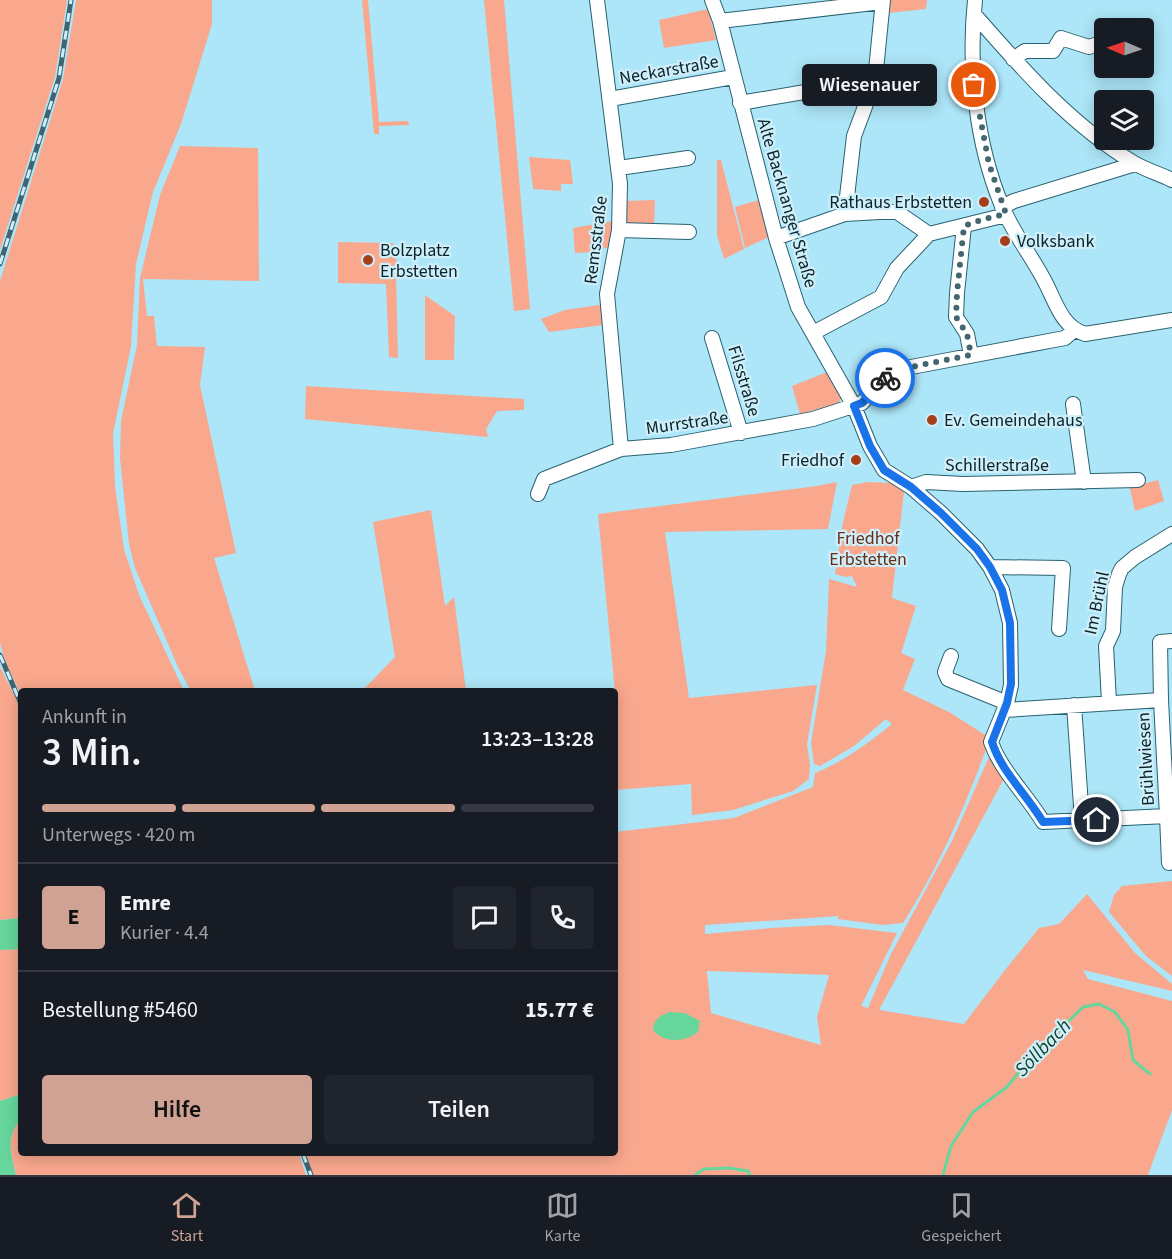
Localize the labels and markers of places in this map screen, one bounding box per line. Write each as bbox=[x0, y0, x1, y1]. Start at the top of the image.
pin bbox=[948, 59, 999, 110]
callout: Wiesenauer bbox=[803, 64, 938, 106]
place label: Rathaus Erbstetten bbox=[829, 190, 972, 215]
marker: Rathaus Erbstetten bbox=[977, 195, 991, 209]
place label: Volksbank bbox=[1017, 229, 1094, 254]
marker: Volksbank bbox=[998, 234, 1012, 248]
place label: Bolzplatz Erbstetten bbox=[380, 238, 458, 284]
marker: Bolzplatz Erbstetten bbox=[361, 253, 375, 267]
place label: Ev. Gemeindehaus bbox=[944, 408, 1082, 433]
marker: Ev. Gemeindehaus bbox=[925, 413, 939, 427]
place label: Friedhof bbox=[781, 448, 845, 473]
marker: Friedhof bbox=[849, 453, 863, 467]
pin bbox=[1071, 794, 1122, 845]

